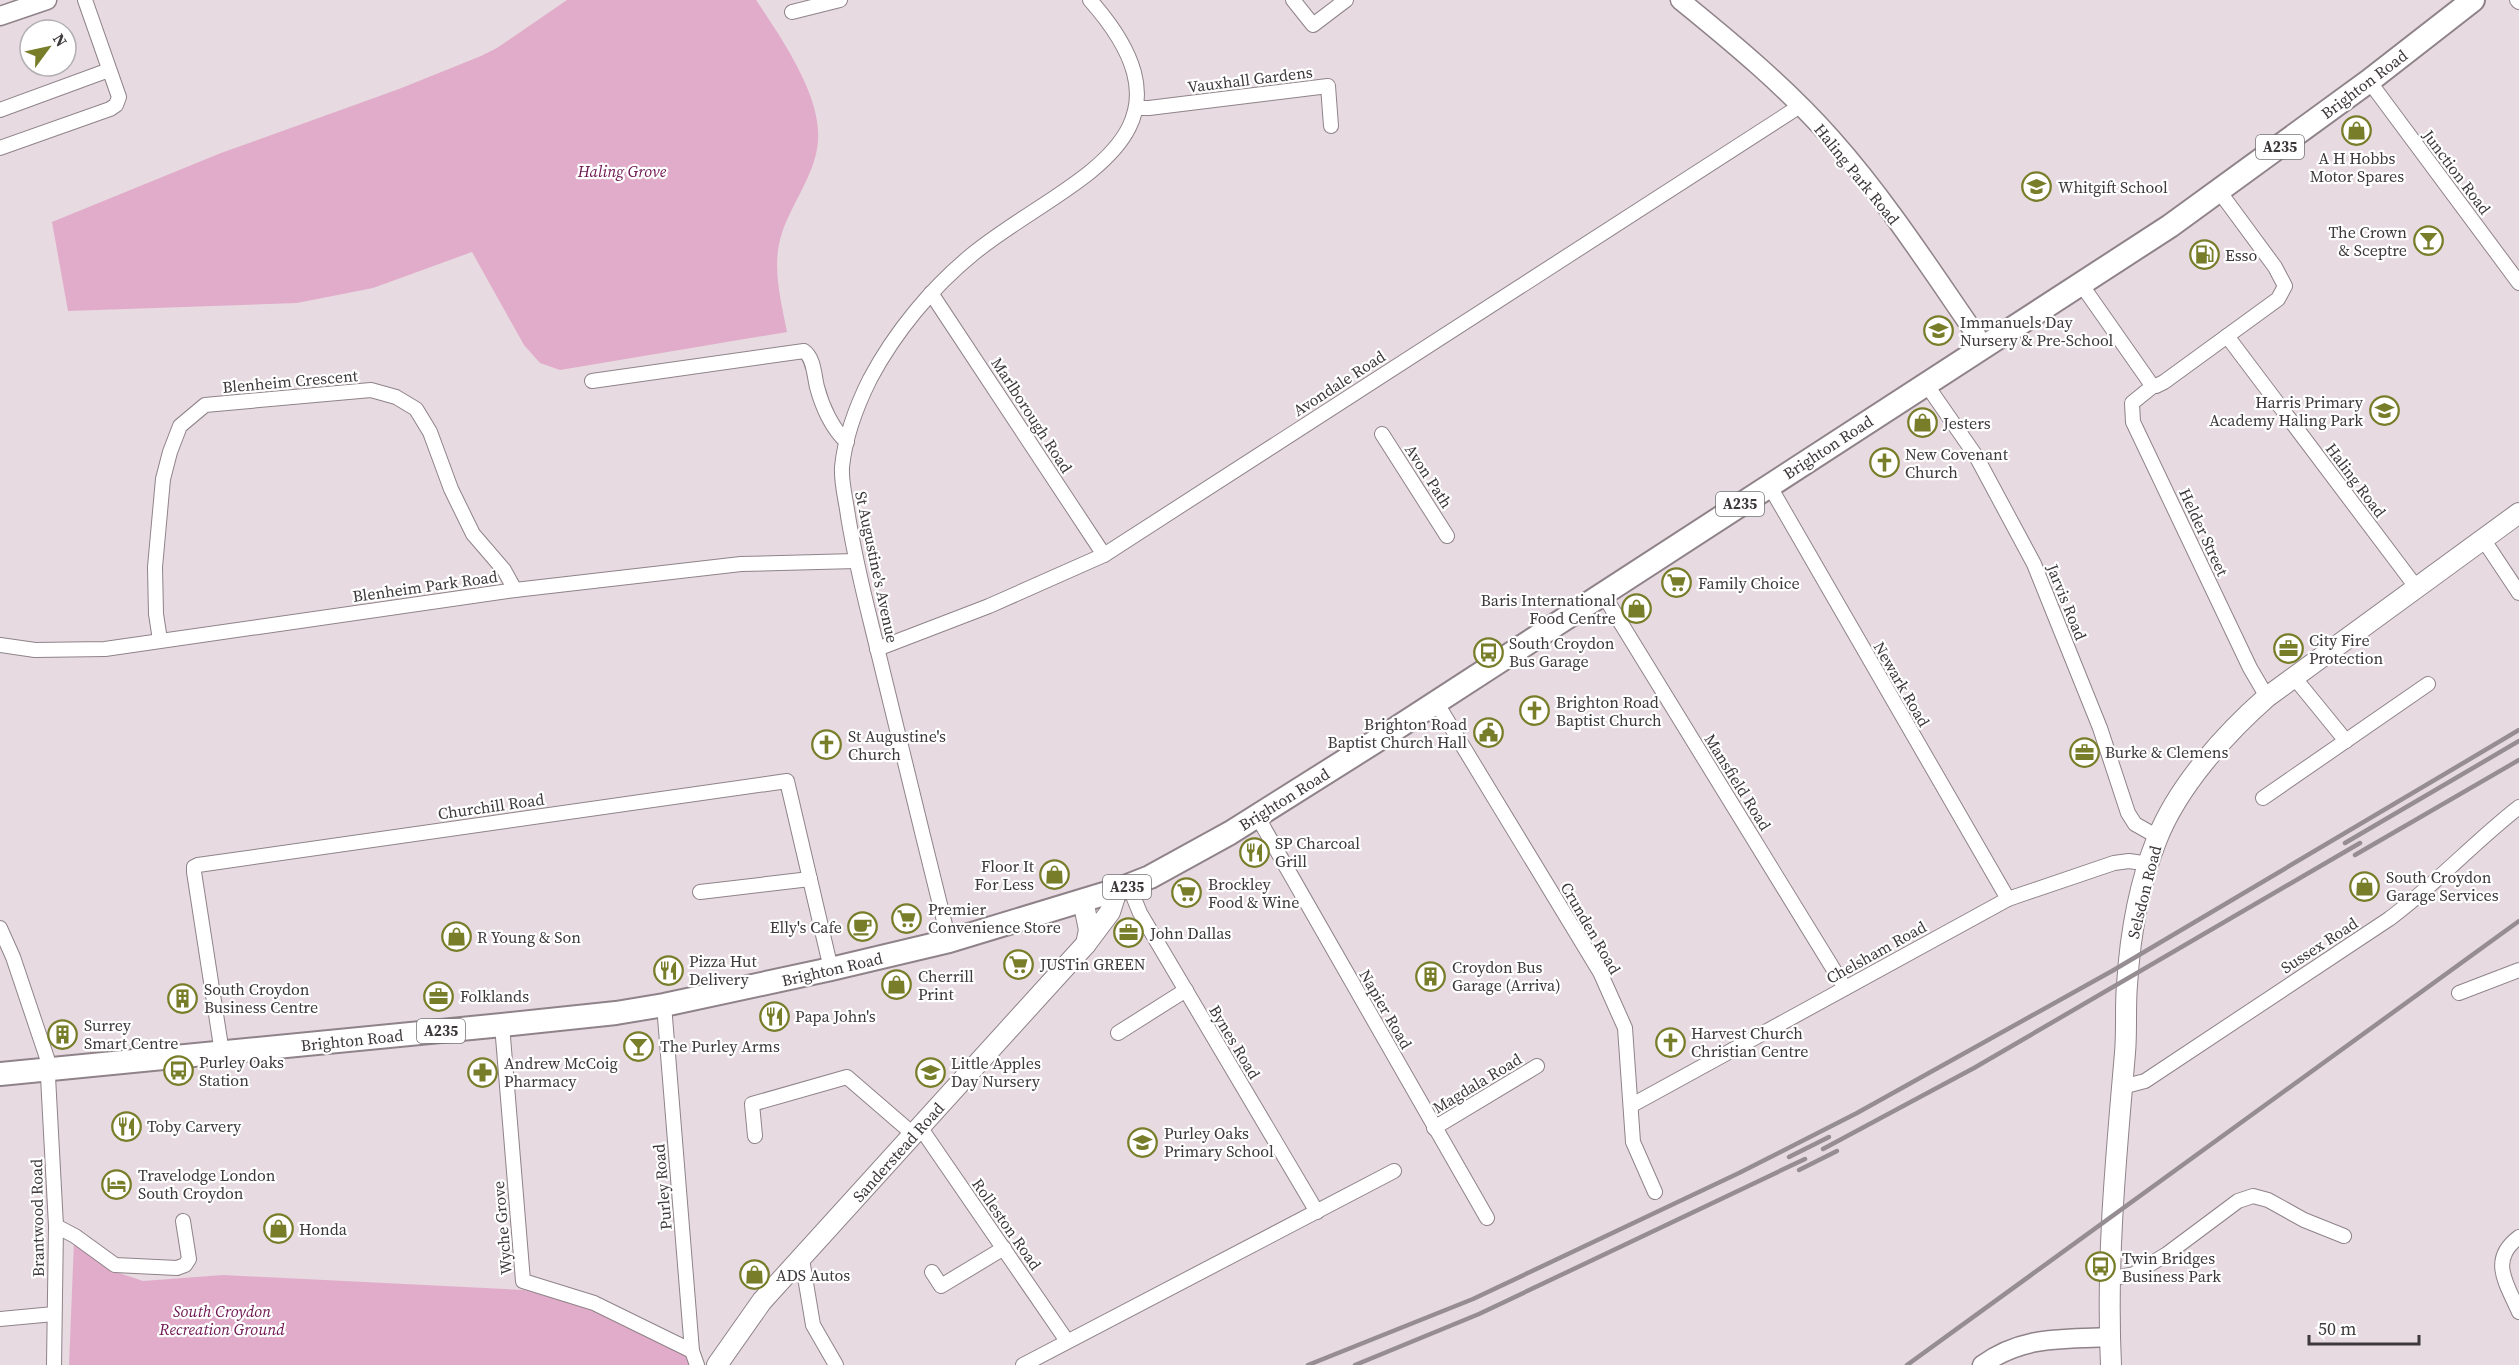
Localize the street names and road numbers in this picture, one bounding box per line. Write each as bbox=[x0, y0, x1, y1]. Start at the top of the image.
street label: Brighton Road bbox=[2316, 44, 2412, 124]
street label: Vauxhall Gardens bbox=[1186, 60, 1314, 98]
street label: Haling Park Road bbox=[1809, 119, 1905, 229]
street label: Junction Road bbox=[2417, 124, 2496, 219]
road number: A235 bbox=[2256, 135, 2304, 159]
street label: Avondale Road bbox=[1289, 345, 1389, 421]
street label: Marlborough Road bbox=[986, 353, 1078, 477]
street label: Blenheim Crescent bbox=[221, 364, 359, 398]
street label: Brighton Road bbox=[1779, 410, 1877, 484]
street label: Haling Road bbox=[2321, 438, 2391, 522]
street label: Avon Path bbox=[1400, 440, 1458, 513]
street label: Helder Street bbox=[2174, 485, 2234, 580]
street label: St Augustine's Avenue bbox=[850, 489, 904, 645]
road number: A235 bbox=[1716, 492, 1764, 516]
street label: Jarvis Road bbox=[2041, 560, 2092, 643]
street label: Blenheim Park Road bbox=[351, 565, 499, 607]
street label: Newark Road bbox=[1869, 637, 1935, 731]
street label: Mansfield Road bbox=[1699, 729, 1777, 835]
street label: Brighton Road bbox=[1235, 762, 1333, 836]
street label: Churchill Road bbox=[436, 788, 546, 824]
street label: Selsdon Road bbox=[2122, 843, 2166, 941]
road number: A235 bbox=[1103, 875, 1151, 899]
street label: Crunden Road bbox=[1556, 878, 1626, 978]
street label: Sussex Road bbox=[2276, 912, 2362, 978]
street label: Chelsham Road bbox=[1822, 915, 1930, 989]
street label: Brighton Road bbox=[779, 947, 885, 991]
street label: Napier Road bbox=[1354, 965, 1418, 1053]
street label: Bynes Road bbox=[1204, 1001, 1266, 1083]
road number: A235 bbox=[417, 1019, 465, 1043]
street label: Brighton Road bbox=[300, 1024, 404, 1056]
street label: Magdala Road bbox=[1428, 1048, 1526, 1118]
street label: Sanderstead Road bbox=[847, 1097, 949, 1207]
street label: Purley Road bbox=[647, 1143, 677, 1231]
street label: Brantwood Road bbox=[25, 1159, 49, 1277]
street label: Rolleston Road bbox=[967, 1174, 1047, 1274]
street label: Wyche Grove bbox=[487, 1180, 517, 1276]

